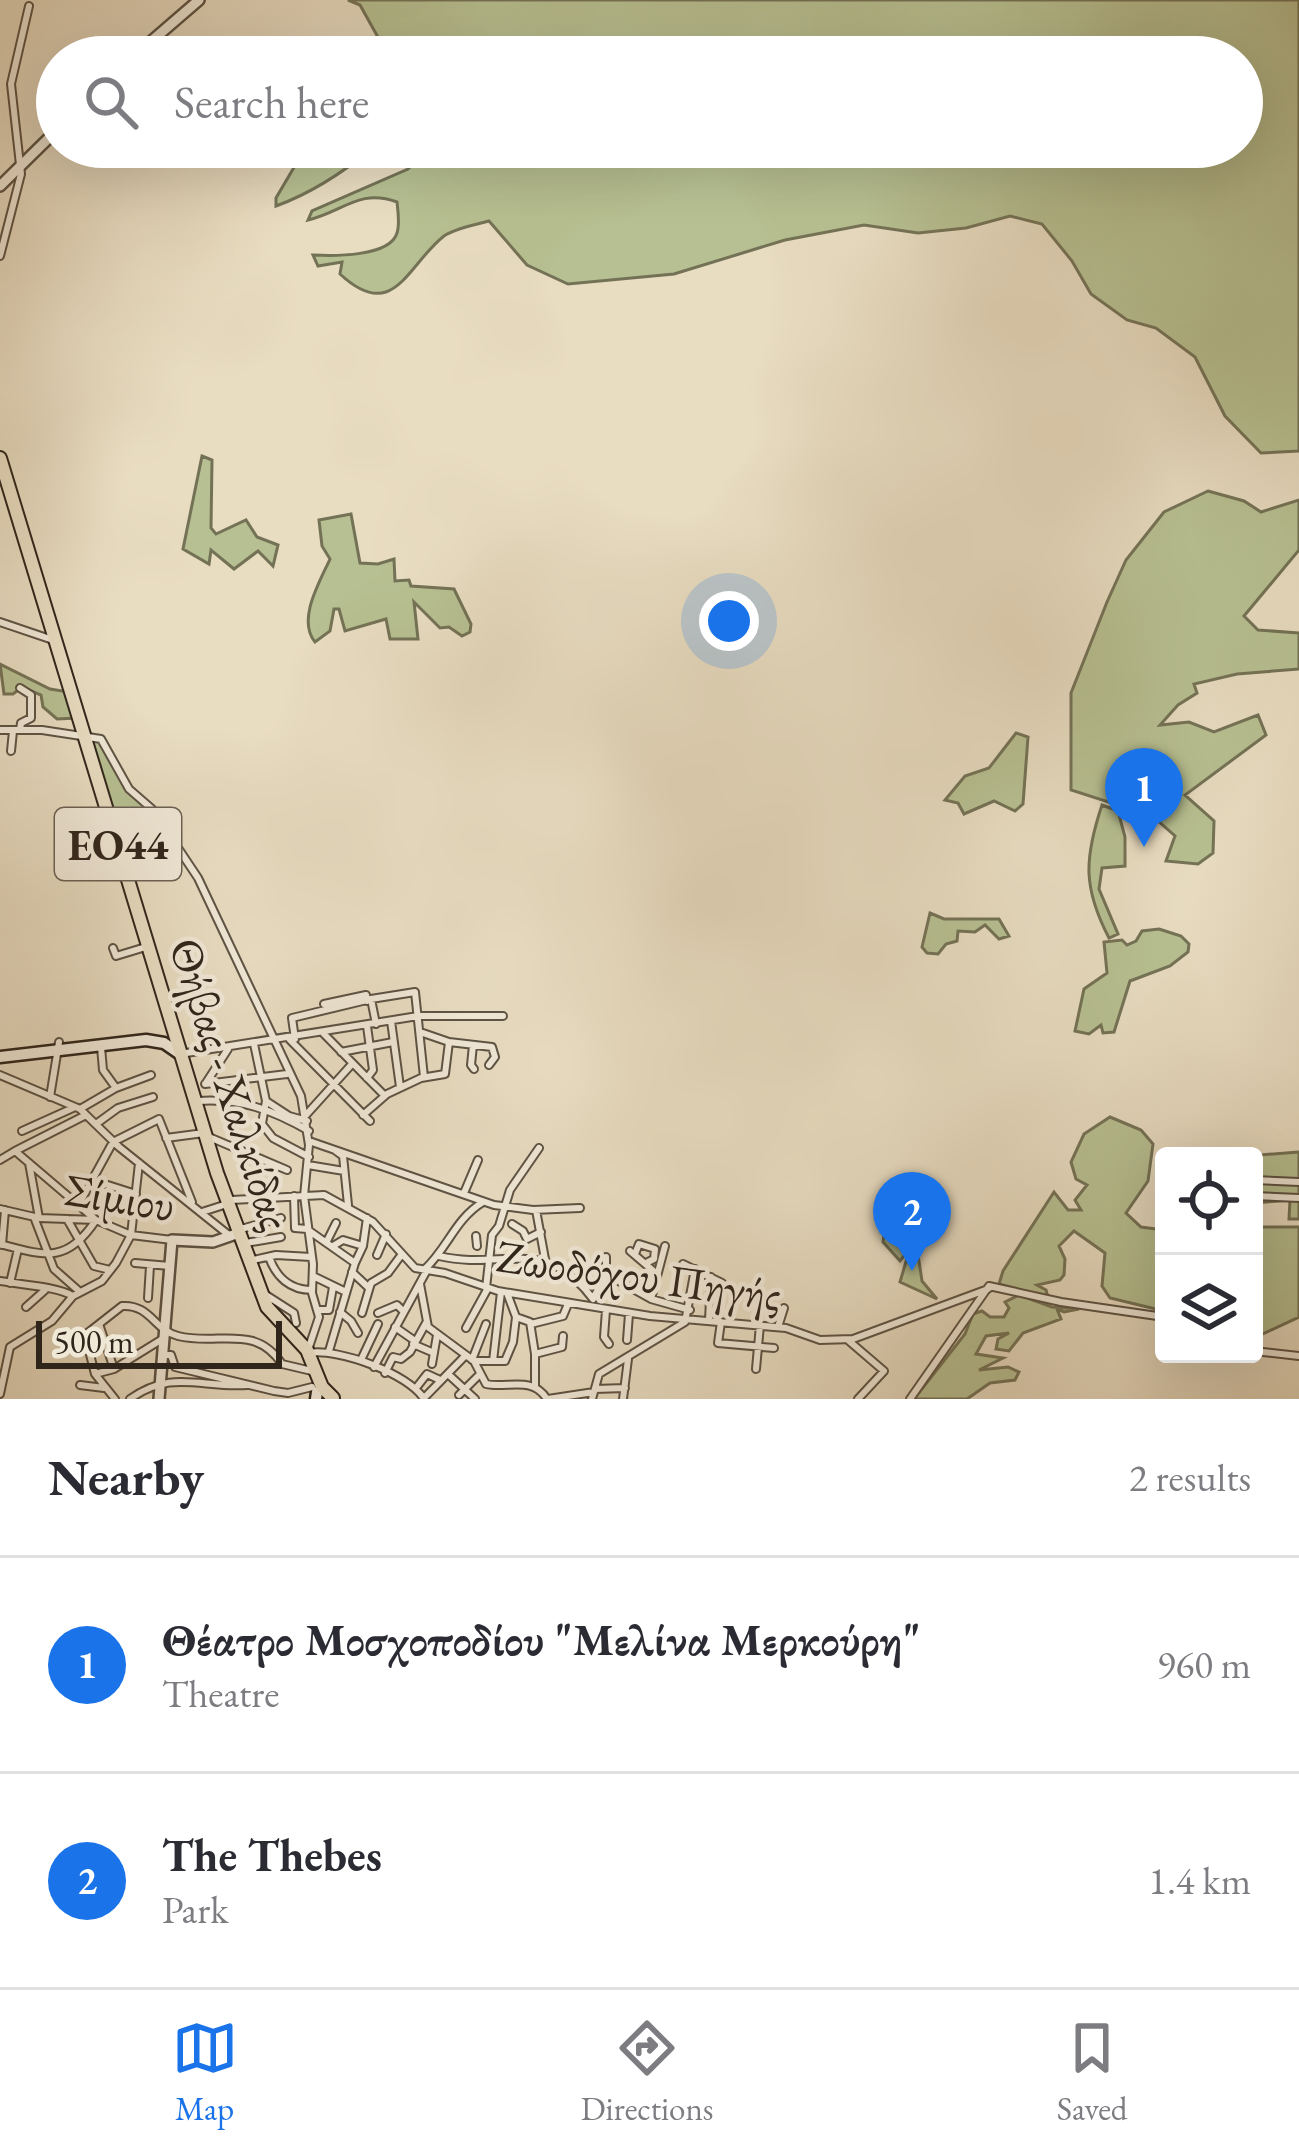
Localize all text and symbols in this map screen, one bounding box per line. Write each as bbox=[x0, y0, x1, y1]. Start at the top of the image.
search box bbox=[36, 36, 1263, 168]
icon: search bbox=[78, 69, 144, 135]
text: Search here bbox=[174, 73, 369, 131]
your location bbox=[699, 591, 759, 651]
pin: 1 bbox=[1105, 748, 1183, 847]
road number: ΕΟ44 bbox=[55, 808, 181, 880]
street label: Θήβας - Χαλκίδας bbox=[156, 930, 306, 1238]
map controls bbox=[1155, 1147, 1263, 1363]
button: locate bbox=[1155, 1147, 1263, 1255]
street label: Σίμιου bbox=[61, 1160, 179, 1234]
pin: 2 bbox=[873, 1172, 951, 1271]
street label: Ζωοδόχου Πηγής bbox=[493, 1226, 785, 1324]
button: layers bbox=[1155, 1255, 1263, 1363]
scale bar bbox=[36, 1315, 282, 1368]
text: 500 m bbox=[54, 1320, 134, 1363]
text: Nearby bbox=[48, 1444, 204, 1510]
text: 2 results bbox=[1129, 1452, 1251, 1503]
text: Θέατρο Μοσχοποδίου "Μελίνα Μερκούρη" bbox=[162, 1610, 921, 1668]
text: 1 bbox=[77, 1639, 97, 1690]
text: 960 m bbox=[1157, 1639, 1251, 1690]
text: Theatre bbox=[162, 1668, 279, 1719]
text: The Thebes bbox=[162, 1826, 382, 1884]
text: 2 bbox=[77, 1855, 97, 1906]
text: 1.4 km bbox=[1148, 1855, 1251, 1906]
text: Park bbox=[162, 1884, 228, 1935]
tab: Map bbox=[172, 2015, 238, 2130]
tab: Directions bbox=[581, 2015, 714, 2130]
tab: Saved bbox=[1057, 2015, 1127, 2130]

